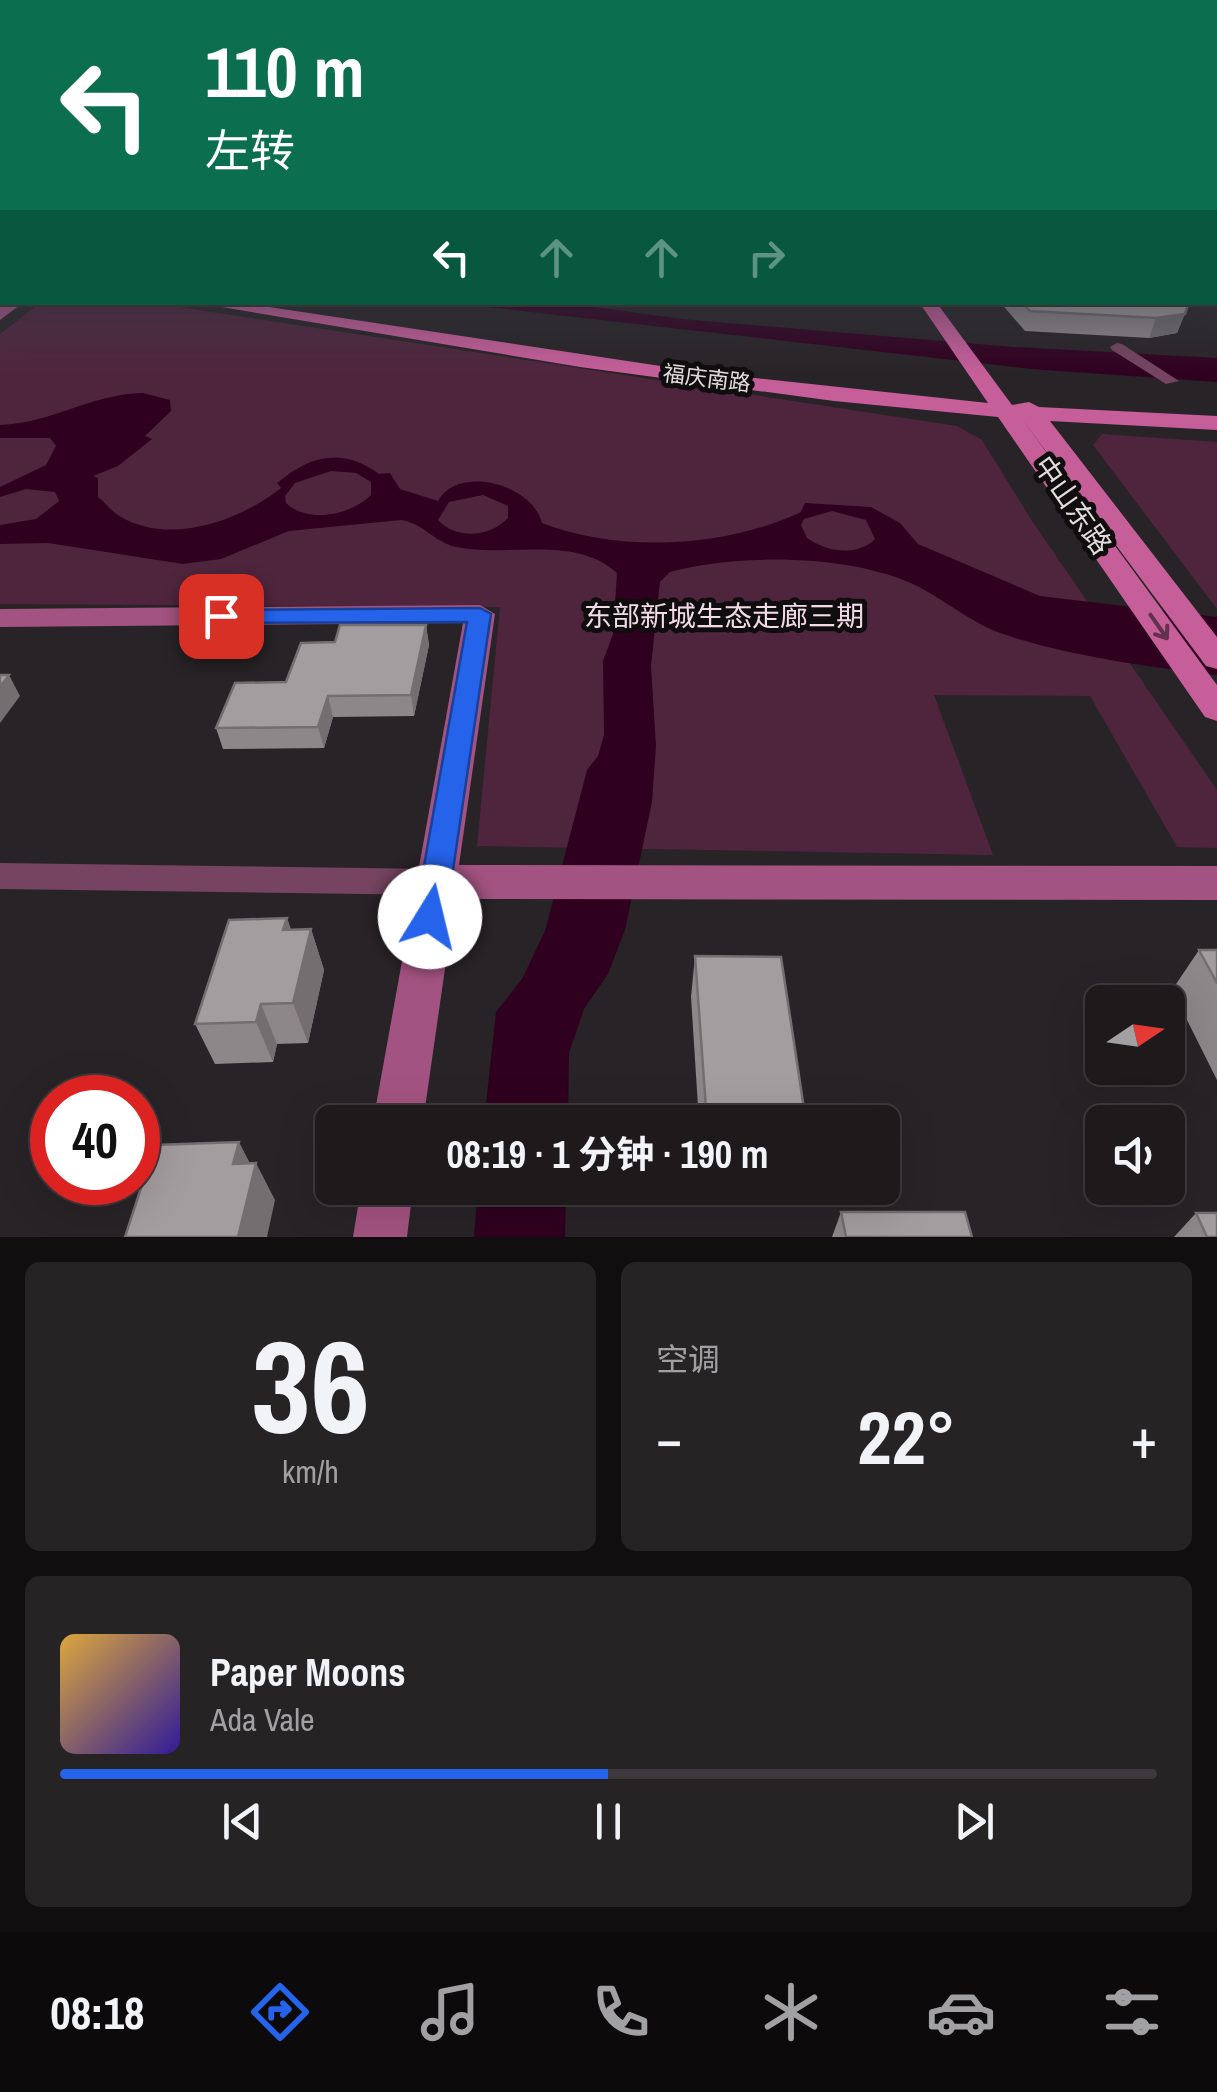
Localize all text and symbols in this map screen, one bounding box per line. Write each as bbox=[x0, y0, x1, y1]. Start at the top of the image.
text: 110 m bbox=[205, 25, 365, 119]
icon: left bbox=[40, 40, 170, 170]
text: 左转 bbox=[205, 120, 295, 181]
icon: left bbox=[424, 230, 479, 285]
icon: ahead bbox=[529, 230, 584, 285]
icon: ahead bbox=[634, 230, 689, 285]
icon: right bbox=[739, 230, 794, 285]
street label: 福庆南路 bbox=[661, 358, 753, 398]
street label: 中山东路 bbox=[1025, 448, 1121, 562]
pin bbox=[179, 574, 264, 659]
icon: arrive bbox=[194, 589, 249, 644]
park label: 东部新城生态走廊三期 bbox=[584, 597, 864, 635]
one-way arrow bbox=[1148, 613, 1169, 640]
position arrow bbox=[378, 865, 482, 969]
north arrow bbox=[1085, 985, 1185, 1085]
map controls bbox=[1085, 985, 1185, 1205]
speed limit sign: 40 bbox=[30, 1075, 160, 1205]
button: sound bbox=[1085, 1105, 1185, 1205]
text: 08:19 · 1 分钟 · 190 m bbox=[446, 1129, 769, 1180]
text: 36 bbox=[251, 1297, 370, 1473]
text: 空调 bbox=[656, 1338, 720, 1381]
text: 22° bbox=[857, 1386, 956, 1487]
text: − bbox=[656, 1401, 682, 1475]
text: + bbox=[1131, 1401, 1157, 1475]
text: km/h bbox=[282, 1450, 339, 1493]
text: Paper Moons bbox=[210, 1647, 406, 1698]
text: Ada Vale bbox=[210, 1698, 315, 1741]
icon: previous bbox=[215, 1794, 270, 1849]
icon: pause bbox=[581, 1794, 636, 1849]
icon: next bbox=[947, 1794, 1002, 1849]
icon: directions bbox=[245, 1977, 315, 2047]
icon: music bbox=[415, 1977, 485, 2047]
icon: phone bbox=[586, 1977, 656, 2047]
icon: climate bbox=[756, 1977, 826, 2047]
icon: car bbox=[926, 1977, 996, 2047]
icon: filters bbox=[1097, 1977, 1167, 2047]
text: 08:18 bbox=[50, 1982, 145, 2043]

